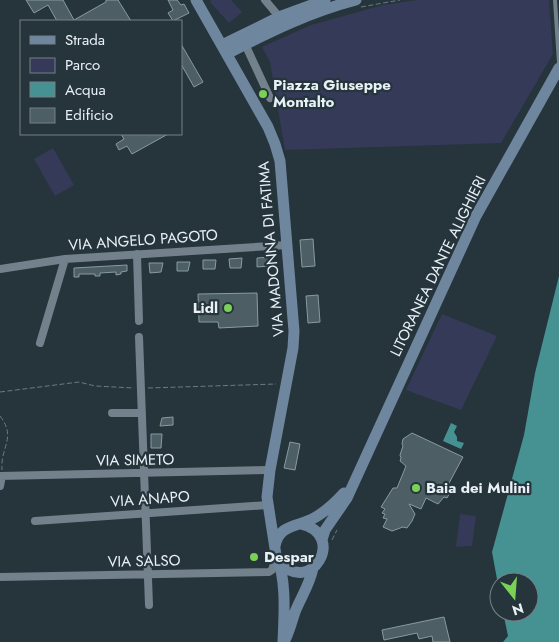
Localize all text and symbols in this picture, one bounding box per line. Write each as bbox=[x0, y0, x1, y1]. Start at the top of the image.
legend bbox=[20, 20, 182, 135]
text: Strada bbox=[65, 29, 105, 51]
text: Parco bbox=[65, 54, 100, 76]
place label: Piazza Giuseppe Montalto bbox=[273, 74, 391, 113]
text: Acqua bbox=[65, 79, 106, 101]
marker: Piazza Giuseppe Montalto bbox=[257, 88, 269, 100]
text: Edificio bbox=[65, 104, 113, 126]
street label: VIA MADONNA DI FATIMA bbox=[252, 160, 290, 338]
street label: LITORANEA DANTE ALIGHIERI bbox=[385, 172, 491, 360]
street label: VIA ANGELO PAGOTO bbox=[68, 224, 219, 256]
place label: Lidl bbox=[193, 297, 218, 319]
marker: Lidl bbox=[222, 302, 234, 314]
street label: VIA SIMETO bbox=[96, 448, 175, 472]
place label: Baia dei Mulini bbox=[426, 477, 530, 499]
marker: Baia dei Mulini bbox=[410, 482, 422, 494]
street label: VIA ANAPO bbox=[110, 485, 191, 513]
place label: Despar bbox=[264, 546, 315, 568]
street label: VIA SALSO bbox=[107, 549, 181, 573]
marker: Despar bbox=[248, 551, 260, 563]
north arrow bbox=[489, 572, 539, 622]
text: N bbox=[510, 598, 526, 621]

